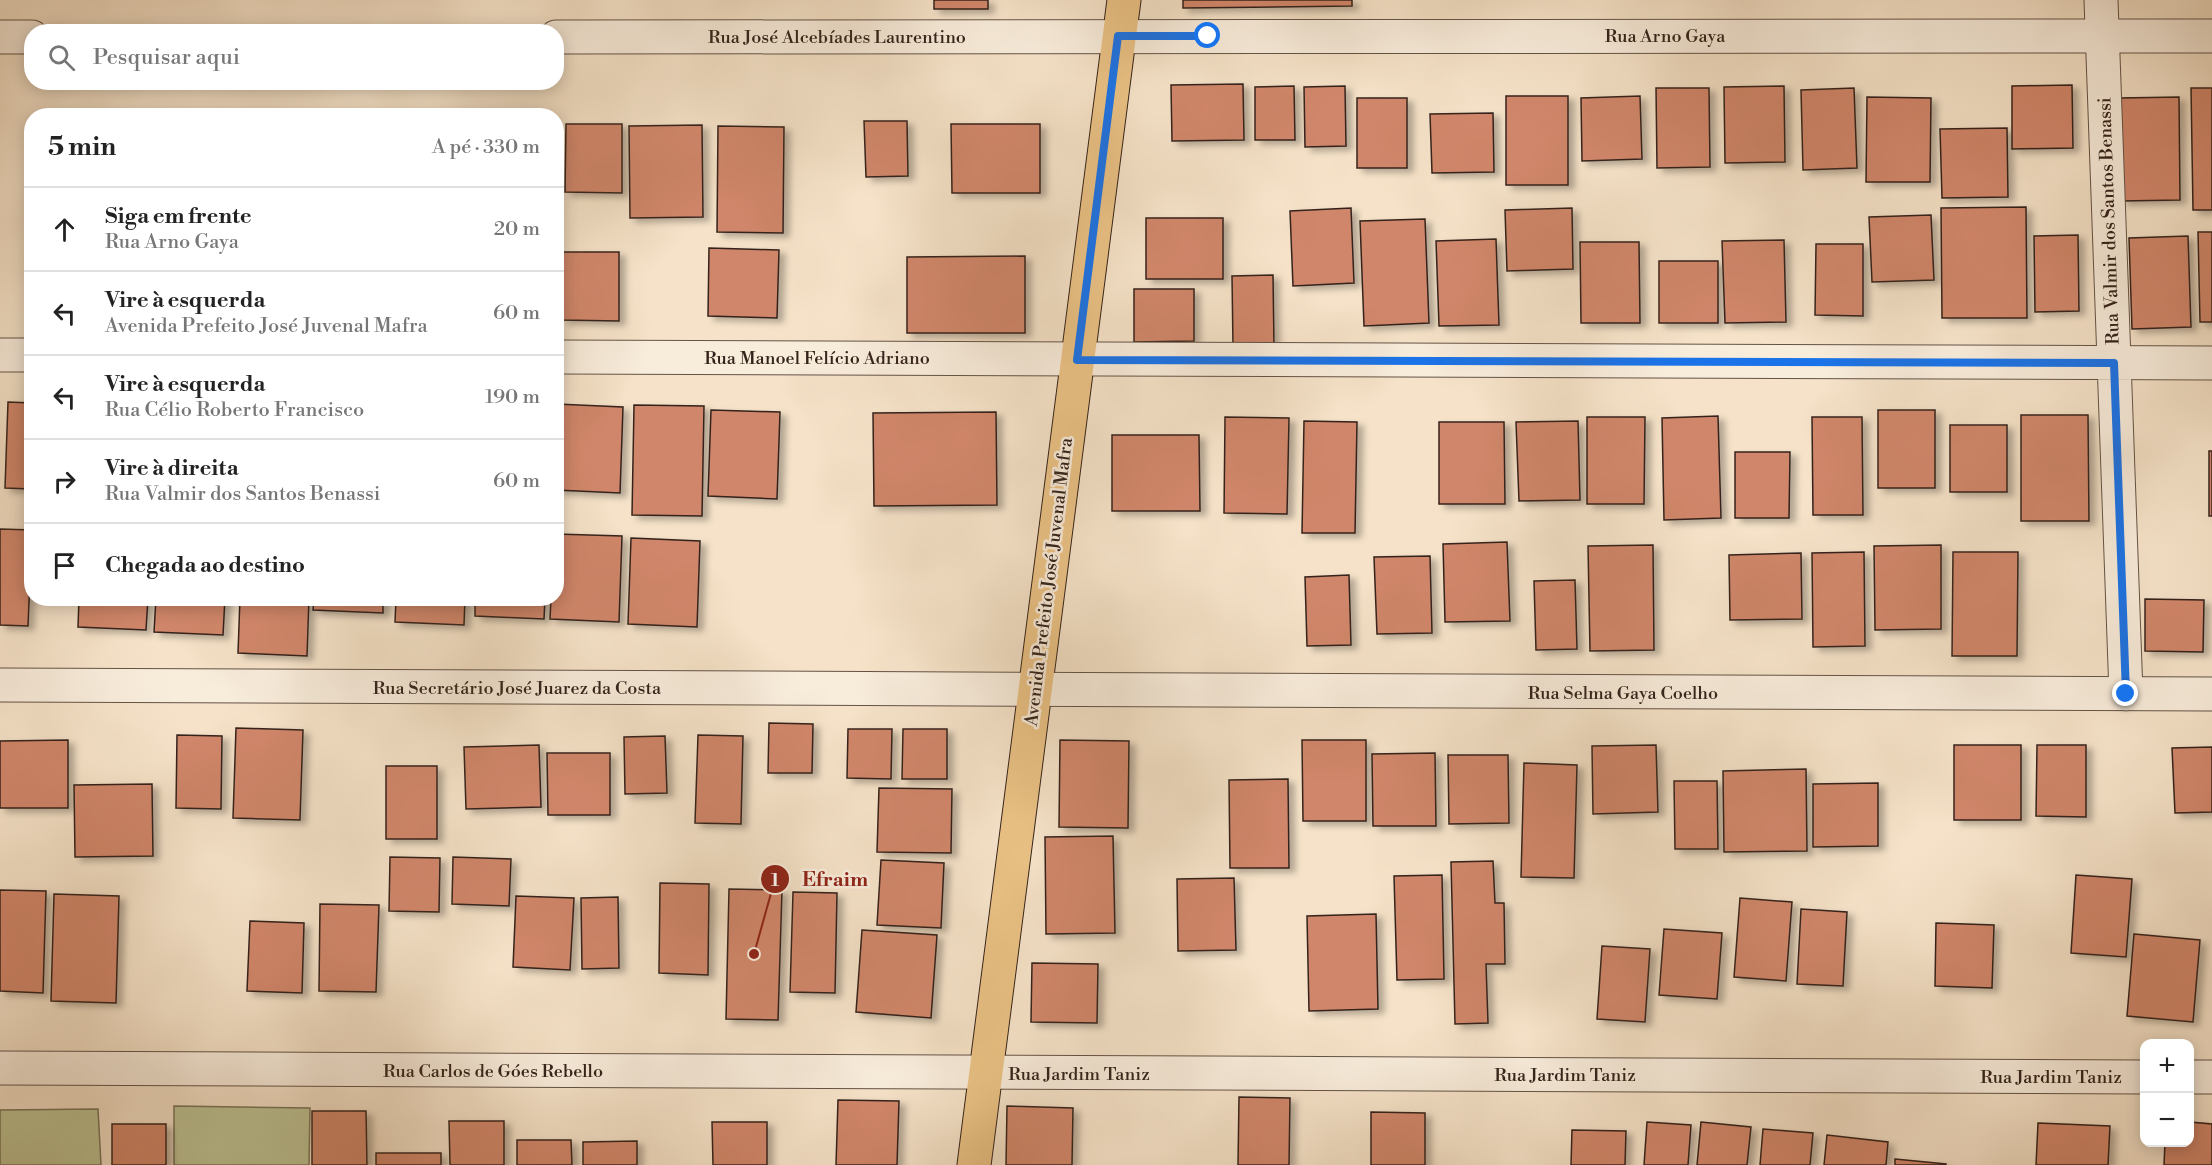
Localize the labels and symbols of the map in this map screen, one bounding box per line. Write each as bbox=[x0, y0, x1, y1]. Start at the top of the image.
route start bbox=[1194, 22, 1220, 48]
street label: Rua Arno Gaya bbox=[1605, 25, 1726, 48]
street label: Rua José Alcebíades Laurentino bbox=[708, 26, 966, 49]
street label: Rua Valmir dos Santos Benassi bbox=[2093, 97, 2125, 345]
street label: Rua Manoel Felício Adriano bbox=[704, 347, 930, 370]
street label: Avenida Prefeito José Juvenal Mafra bbox=[1020, 436, 1078, 729]
street label: Rua Secretário José Juarez da Costa bbox=[373, 677, 662, 700]
route end bbox=[2112, 680, 2138, 706]
street label: Rua Selma Gaya Coelho bbox=[1528, 682, 1718, 705]
callout: Efraim bbox=[760, 860, 880, 898]
text: Efraim bbox=[802, 868, 868, 893]
text: 1 bbox=[771, 869, 780, 892]
street label: Rua Carlos de Góes Rebello bbox=[383, 1060, 603, 1083]
street label: Rua Jardim Taniz bbox=[1008, 1063, 1150, 1086]
street label: Rua Jardim Taniz bbox=[1494, 1064, 1636, 1087]
street label: Rua Jardim Taniz bbox=[1980, 1066, 2122, 1089]

